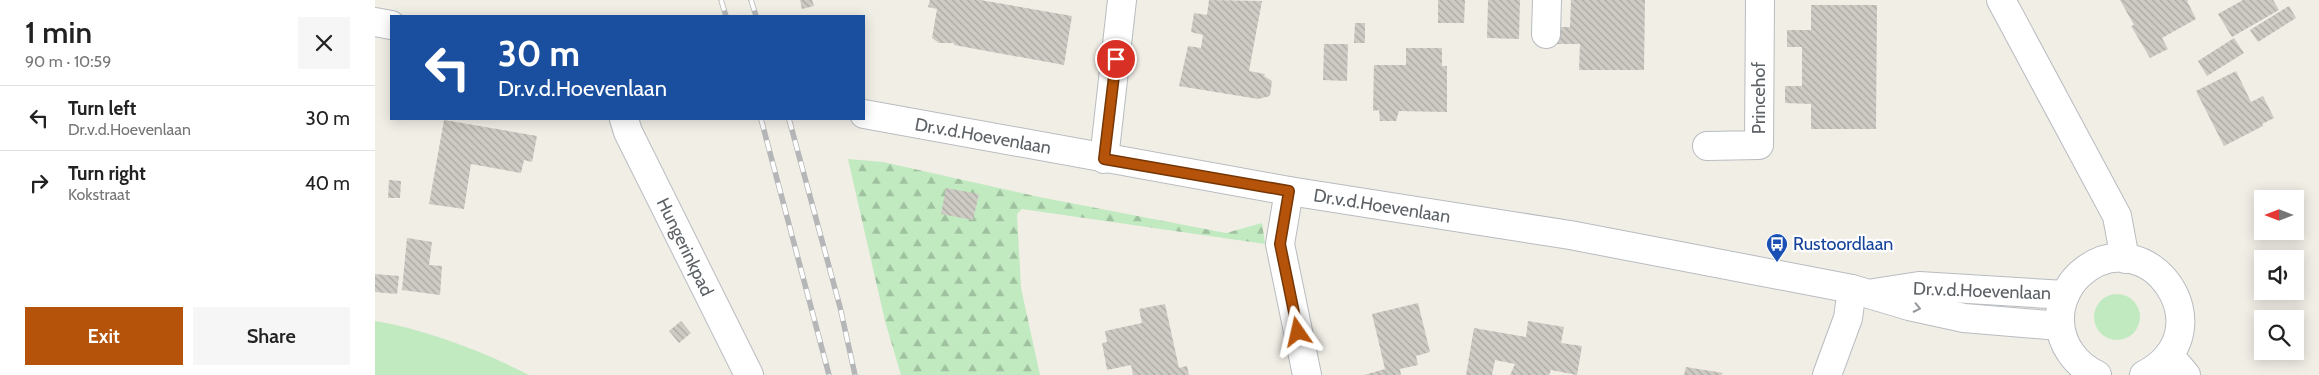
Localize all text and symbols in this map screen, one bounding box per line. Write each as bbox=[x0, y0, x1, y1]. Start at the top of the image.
text: 1 min bbox=[25, 14, 92, 51]
button: close bbox=[298, 17, 350, 69]
text: 30 m bbox=[498, 32, 580, 75]
icon: left bbox=[415, 35, 480, 100]
pin bbox=[1095, 38, 1137, 80]
icon: arrive bbox=[1102, 45, 1130, 73]
text: 90 m · 10:59 bbox=[25, 52, 111, 71]
street label: Princehof bbox=[1748, 62, 1770, 134]
text: Dr.v.d.Hoevenlaan bbox=[498, 75, 667, 102]
text: Turn left bbox=[68, 97, 136, 120]
icon: left bbox=[25, 104, 53, 132]
text: 30 m bbox=[306, 107, 350, 130]
street label: Dr.v.d.Hoevenlaan bbox=[913, 113, 1053, 159]
text: Dr.v.d.Hoevenlaan bbox=[68, 120, 191, 139]
text: Turn right bbox=[68, 162, 146, 185]
icon: right bbox=[25, 169, 53, 197]
text: 40 m bbox=[305, 172, 350, 195]
street label: Dr.v.d.Hoevenlaan bbox=[1312, 184, 1452, 228]
text: Kokstraat bbox=[68, 185, 130, 204]
north arrow bbox=[2254, 190, 2304, 240]
map controls bbox=[2254, 190, 2304, 360]
street label: Hungerinkpad bbox=[652, 194, 718, 300]
bus stop icon: Rustoordlaan bbox=[1765, 232, 1789, 263]
place label: Rustoordlaan bbox=[1793, 233, 1893, 255]
button: sound bbox=[2254, 250, 2304, 300]
street label: Dr.v.d.Hoevenlaan bbox=[1913, 278, 2051, 304]
one-way arrow bbox=[1912, 302, 1921, 313]
position arrow bbox=[1271, 305, 1323, 357]
button: Exit bbox=[25, 307, 183, 365]
button: Share bbox=[193, 307, 350, 365]
button: search bbox=[2254, 310, 2304, 360]

